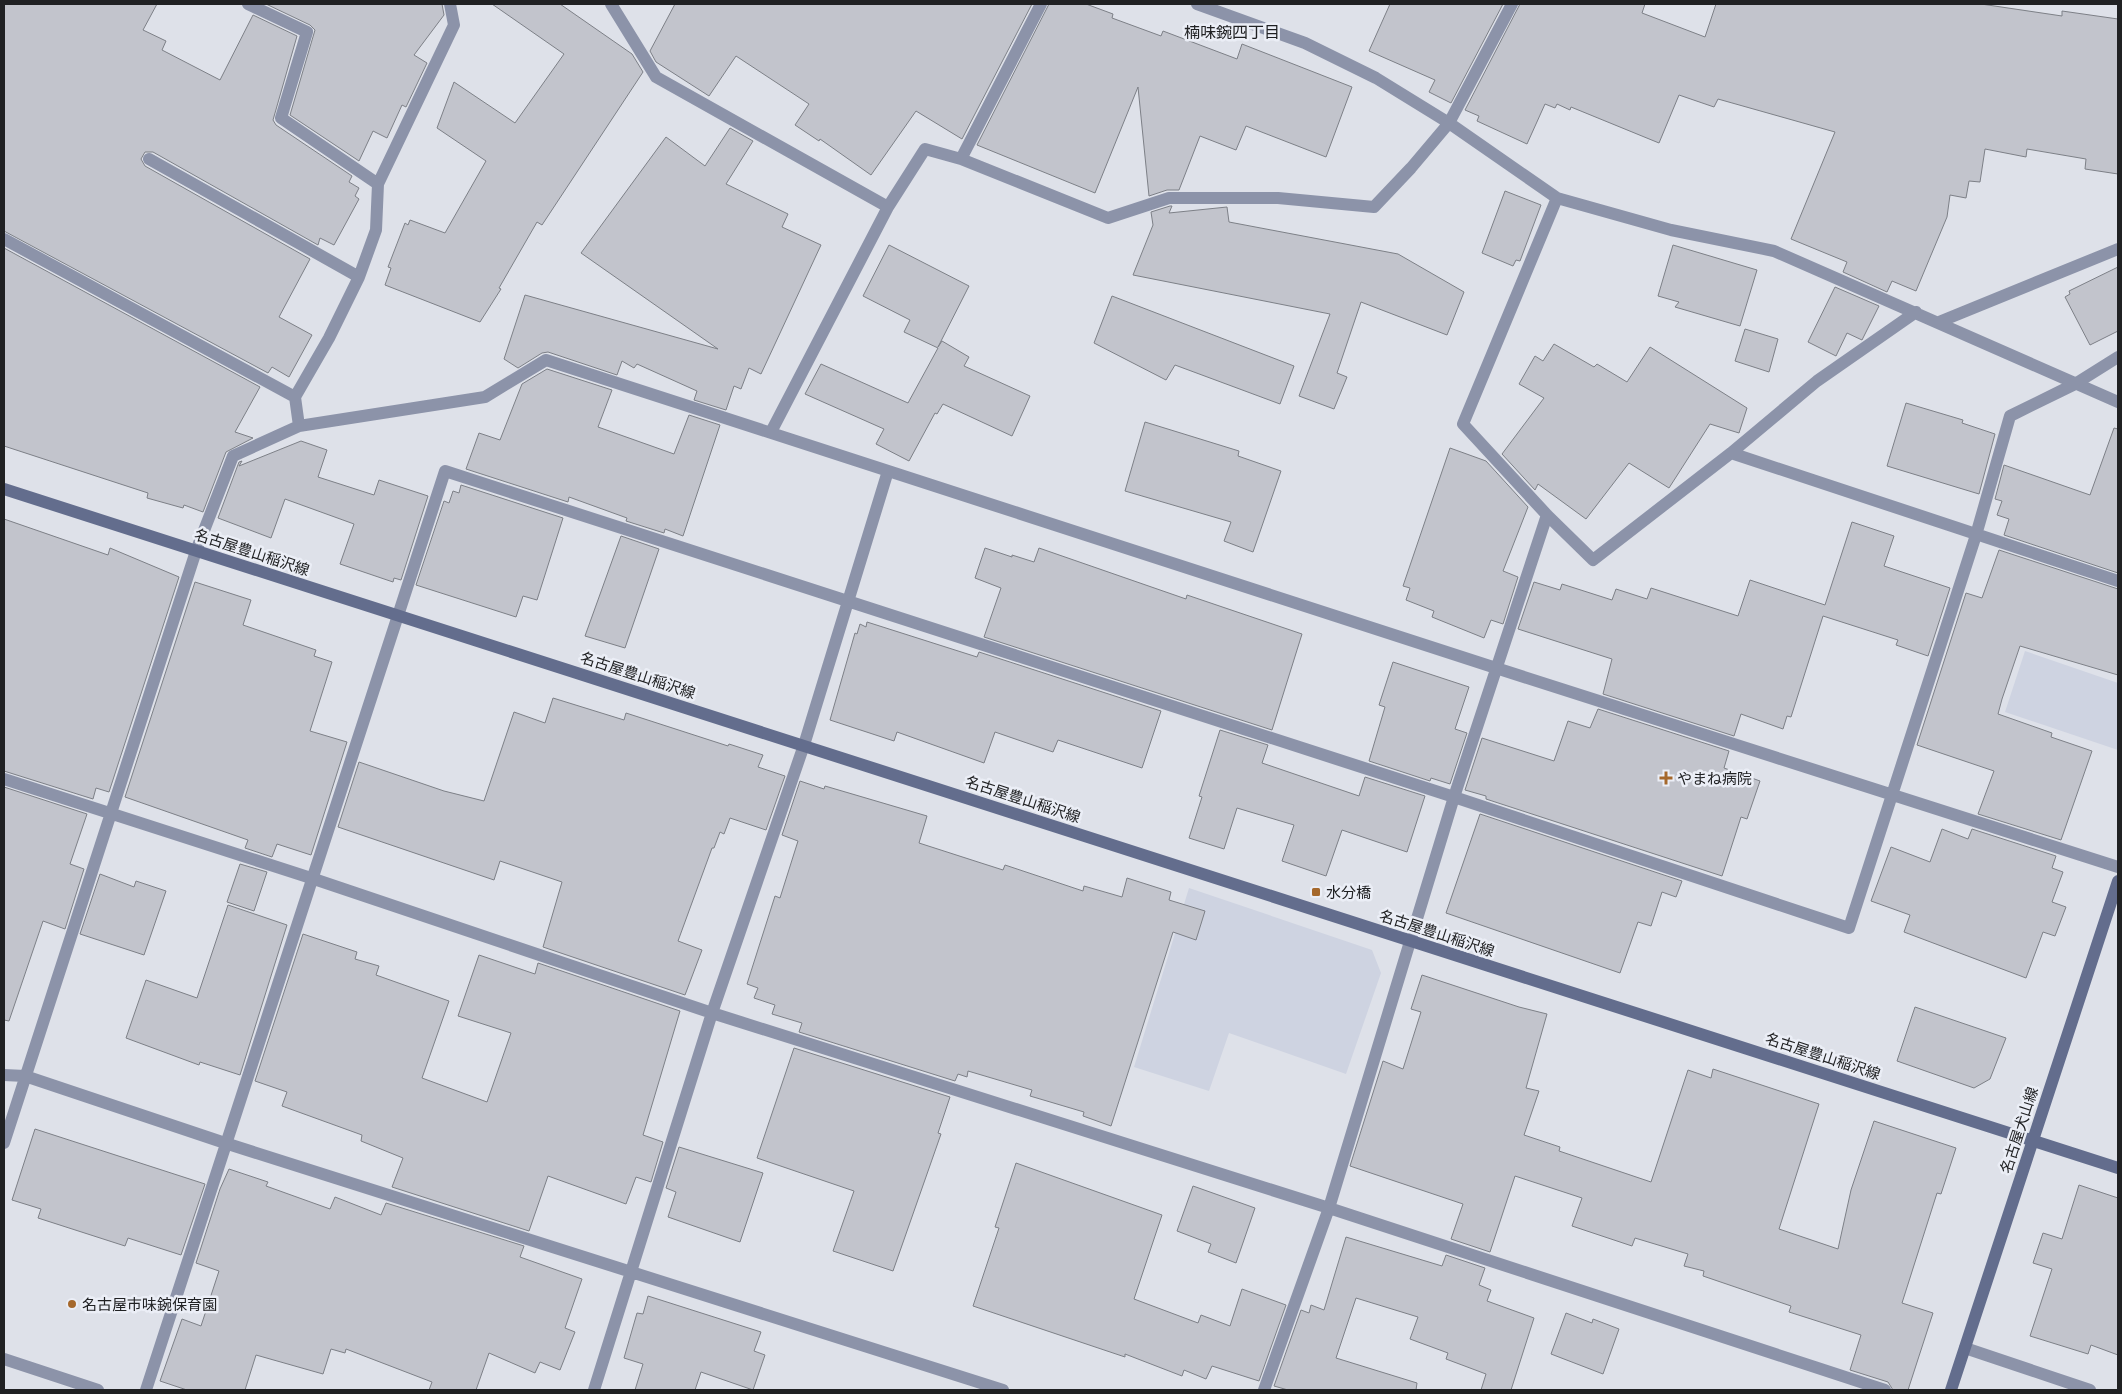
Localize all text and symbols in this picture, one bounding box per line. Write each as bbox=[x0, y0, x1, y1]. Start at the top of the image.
district label: 楠味鋺四丁目 bbox=[1184, 22, 1280, 42]
street label: 名古屋豊山稲沢線 bbox=[192, 524, 312, 580]
street label: 名古屋豊山稲沢線 bbox=[578, 647, 698, 703]
place label: やまね病院 bbox=[1677, 769, 1752, 788]
street label: 名古屋豊山稲沢線 bbox=[963, 771, 1083, 827]
marker: やまね病院 bbox=[1659, 771, 1673, 785]
place label: 水分橋 bbox=[1326, 883, 1371, 902]
marker: 水分橋 bbox=[1310, 886, 1322, 898]
street label: 名古屋豊山稲沢線 bbox=[1377, 905, 1497, 961]
street label: 名古屋豊山稲沢線 bbox=[1763, 1028, 1883, 1084]
street label: 名古屋犬山線 bbox=[1996, 1084, 2042, 1176]
place label: 名古屋市味鋺保育園 bbox=[82, 1295, 217, 1314]
marker: 名古屋市味鋺保育園 bbox=[66, 1298, 78, 1310]

